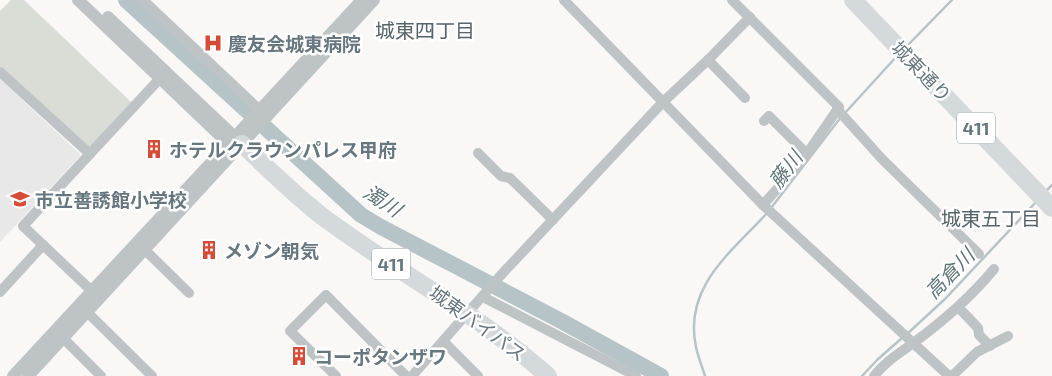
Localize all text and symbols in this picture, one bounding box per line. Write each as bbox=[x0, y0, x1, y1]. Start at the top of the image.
district label: 城東四丁目 bbox=[375, 18, 475, 42]
hospital icon: 慶友会城東病院 bbox=[202, 32, 224, 54]
place label: 慶友会城東病院 bbox=[228, 32, 361, 55]
street label: 城東通り bbox=[887, 36, 957, 106]
road number: 411 bbox=[957, 112, 995, 144]
building icon: ホテルクラウンパレス甲府 bbox=[143, 138, 165, 160]
place label: ホテルクラウンパレス甲府 bbox=[169, 138, 397, 161]
water label: 藤川 bbox=[763, 144, 808, 192]
water label: 濁川 bbox=[360, 179, 408, 222]
school or university icon: 市立善誘館小学校 bbox=[9, 188, 31, 210]
place label: 市立善誘館小学校 bbox=[35, 188, 187, 211]
district label: 城東五丁目 bbox=[941, 206, 1041, 230]
building icon: メゾン朝気 bbox=[198, 239, 220, 261]
place label: メゾン朝気 bbox=[224, 239, 319, 262]
water label: 高倉川 bbox=[920, 242, 980, 303]
road number: 411 bbox=[372, 248, 410, 280]
street label: 城東バイパス bbox=[425, 280, 531, 366]
building icon: コーポタンザワ bbox=[288, 345, 310, 367]
place label: コーポタンザワ bbox=[314, 345, 447, 368]

